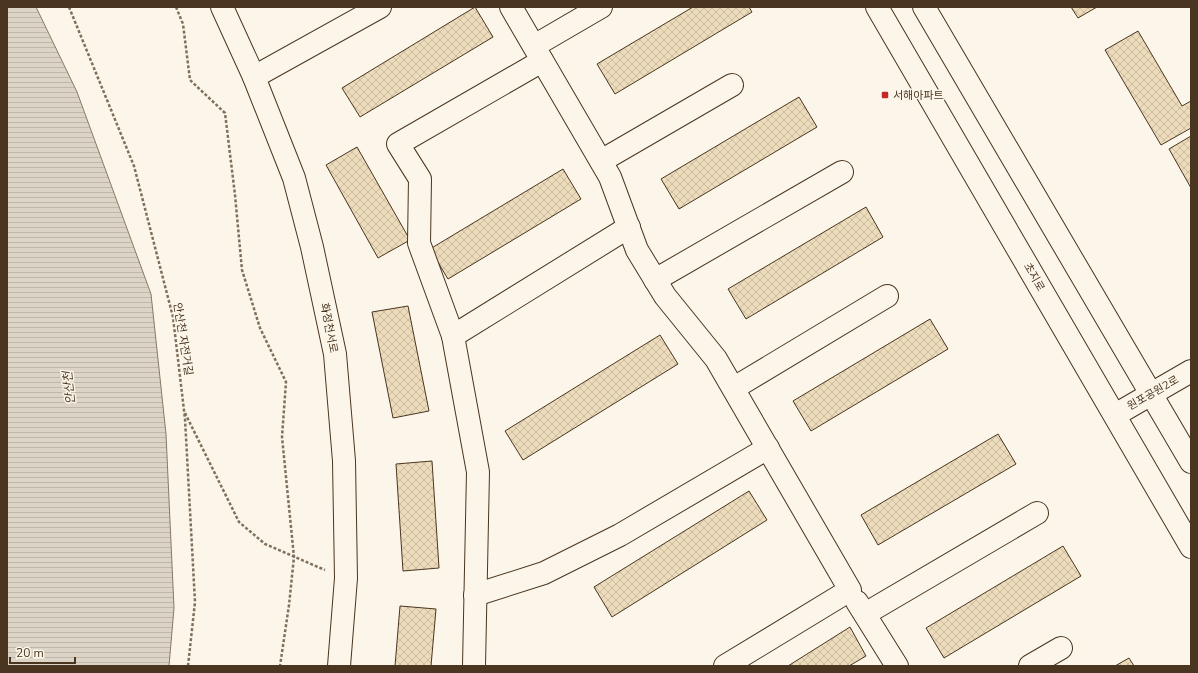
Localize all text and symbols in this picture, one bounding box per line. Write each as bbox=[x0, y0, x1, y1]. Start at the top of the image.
place label: 서해아파트 bbox=[893, 88, 944, 103]
marker: 서해아파트 bbox=[880, 90, 890, 100]
street label: 초지로 bbox=[1020, 260, 1048, 294]
street label: 안산천 자전거길 bbox=[170, 301, 196, 377]
street label: 화정천서로 bbox=[317, 302, 341, 354]
water label: 안산천 bbox=[59, 369, 79, 405]
street label: 원포공원2로 bbox=[1124, 372, 1182, 414]
scale bar bbox=[10, 639, 75, 665]
text: 20 m bbox=[16, 645, 44, 661]

